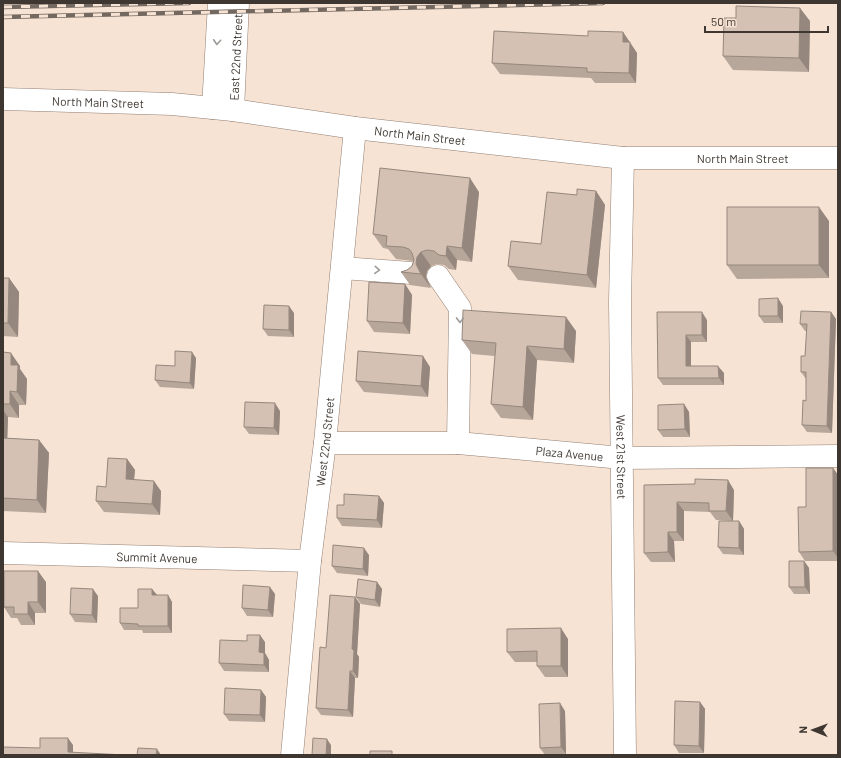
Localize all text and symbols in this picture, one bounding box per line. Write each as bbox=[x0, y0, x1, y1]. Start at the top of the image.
scale bar bbox=[705, 8, 828, 34]
street label: East 22nd Street bbox=[226, 13, 244, 101]
text: 50 m bbox=[711, 14, 736, 28]
one-way arrow bbox=[212, 39, 221, 45]
street label: North Main Street bbox=[52, 93, 144, 110]
street label: North Main Street bbox=[373, 123, 466, 147]
street label: North Main Street bbox=[697, 151, 789, 165]
one-way arrow bbox=[374, 266, 380, 275]
one-way arrow bbox=[456, 317, 464, 323]
street label: West 22nd Street bbox=[313, 396, 336, 487]
street label: West 21st Street bbox=[614, 415, 629, 499]
street label: Plaza Avenue bbox=[535, 443, 604, 463]
street label: Summit Avenue bbox=[116, 549, 198, 565]
north arrow bbox=[793, 710, 833, 750]
text: N bbox=[796, 726, 809, 734]

